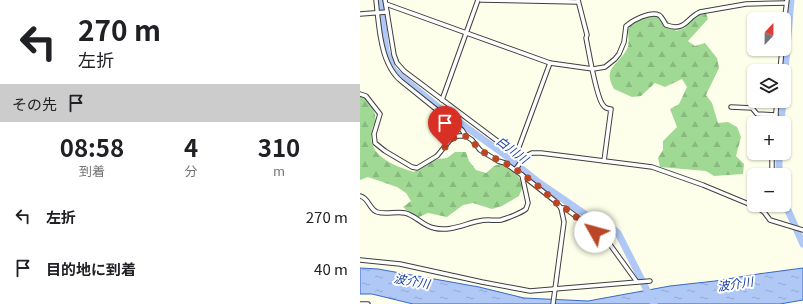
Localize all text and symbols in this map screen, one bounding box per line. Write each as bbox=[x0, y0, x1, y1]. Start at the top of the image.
text: 270 m bbox=[78, 9, 161, 49]
north arrow bbox=[747, 12, 791, 56]
map controls bbox=[747, 12, 791, 212]
icon: left bbox=[12, 16, 64, 68]
text: 左折 bbox=[78, 46, 114, 72]
button: layers bbox=[747, 64, 791, 108]
icon: arrive bbox=[65, 92, 87, 114]
text: その先 bbox=[12, 93, 57, 114]
pin bbox=[428, 106, 462, 147]
icon: arrive bbox=[434, 112, 456, 134]
button: + bbox=[747, 116, 791, 160]
text: 08:58 bbox=[60, 129, 124, 164]
text: 4 bbox=[184, 129, 198, 164]
text: 310 bbox=[258, 129, 300, 164]
water label: 白川川 bbox=[494, 131, 534, 168]
text: 到着 bbox=[79, 161, 105, 180]
text: 分 bbox=[184, 161, 197, 180]
text: m bbox=[273, 161, 285, 180]
button: − bbox=[747, 168, 791, 212]
icon: left bbox=[12, 205, 34, 227]
text: 左折 bbox=[46, 206, 76, 227]
text: 270 m bbox=[306, 206, 348, 227]
position arrow bbox=[574, 211, 616, 253]
icon: arrive bbox=[12, 257, 34, 279]
text: 目的地に到着 bbox=[46, 258, 136, 279]
text: 40 m bbox=[314, 258, 348, 279]
water label: 波介川 bbox=[393, 269, 433, 292]
water label: 波介川 bbox=[716, 272, 756, 294]

